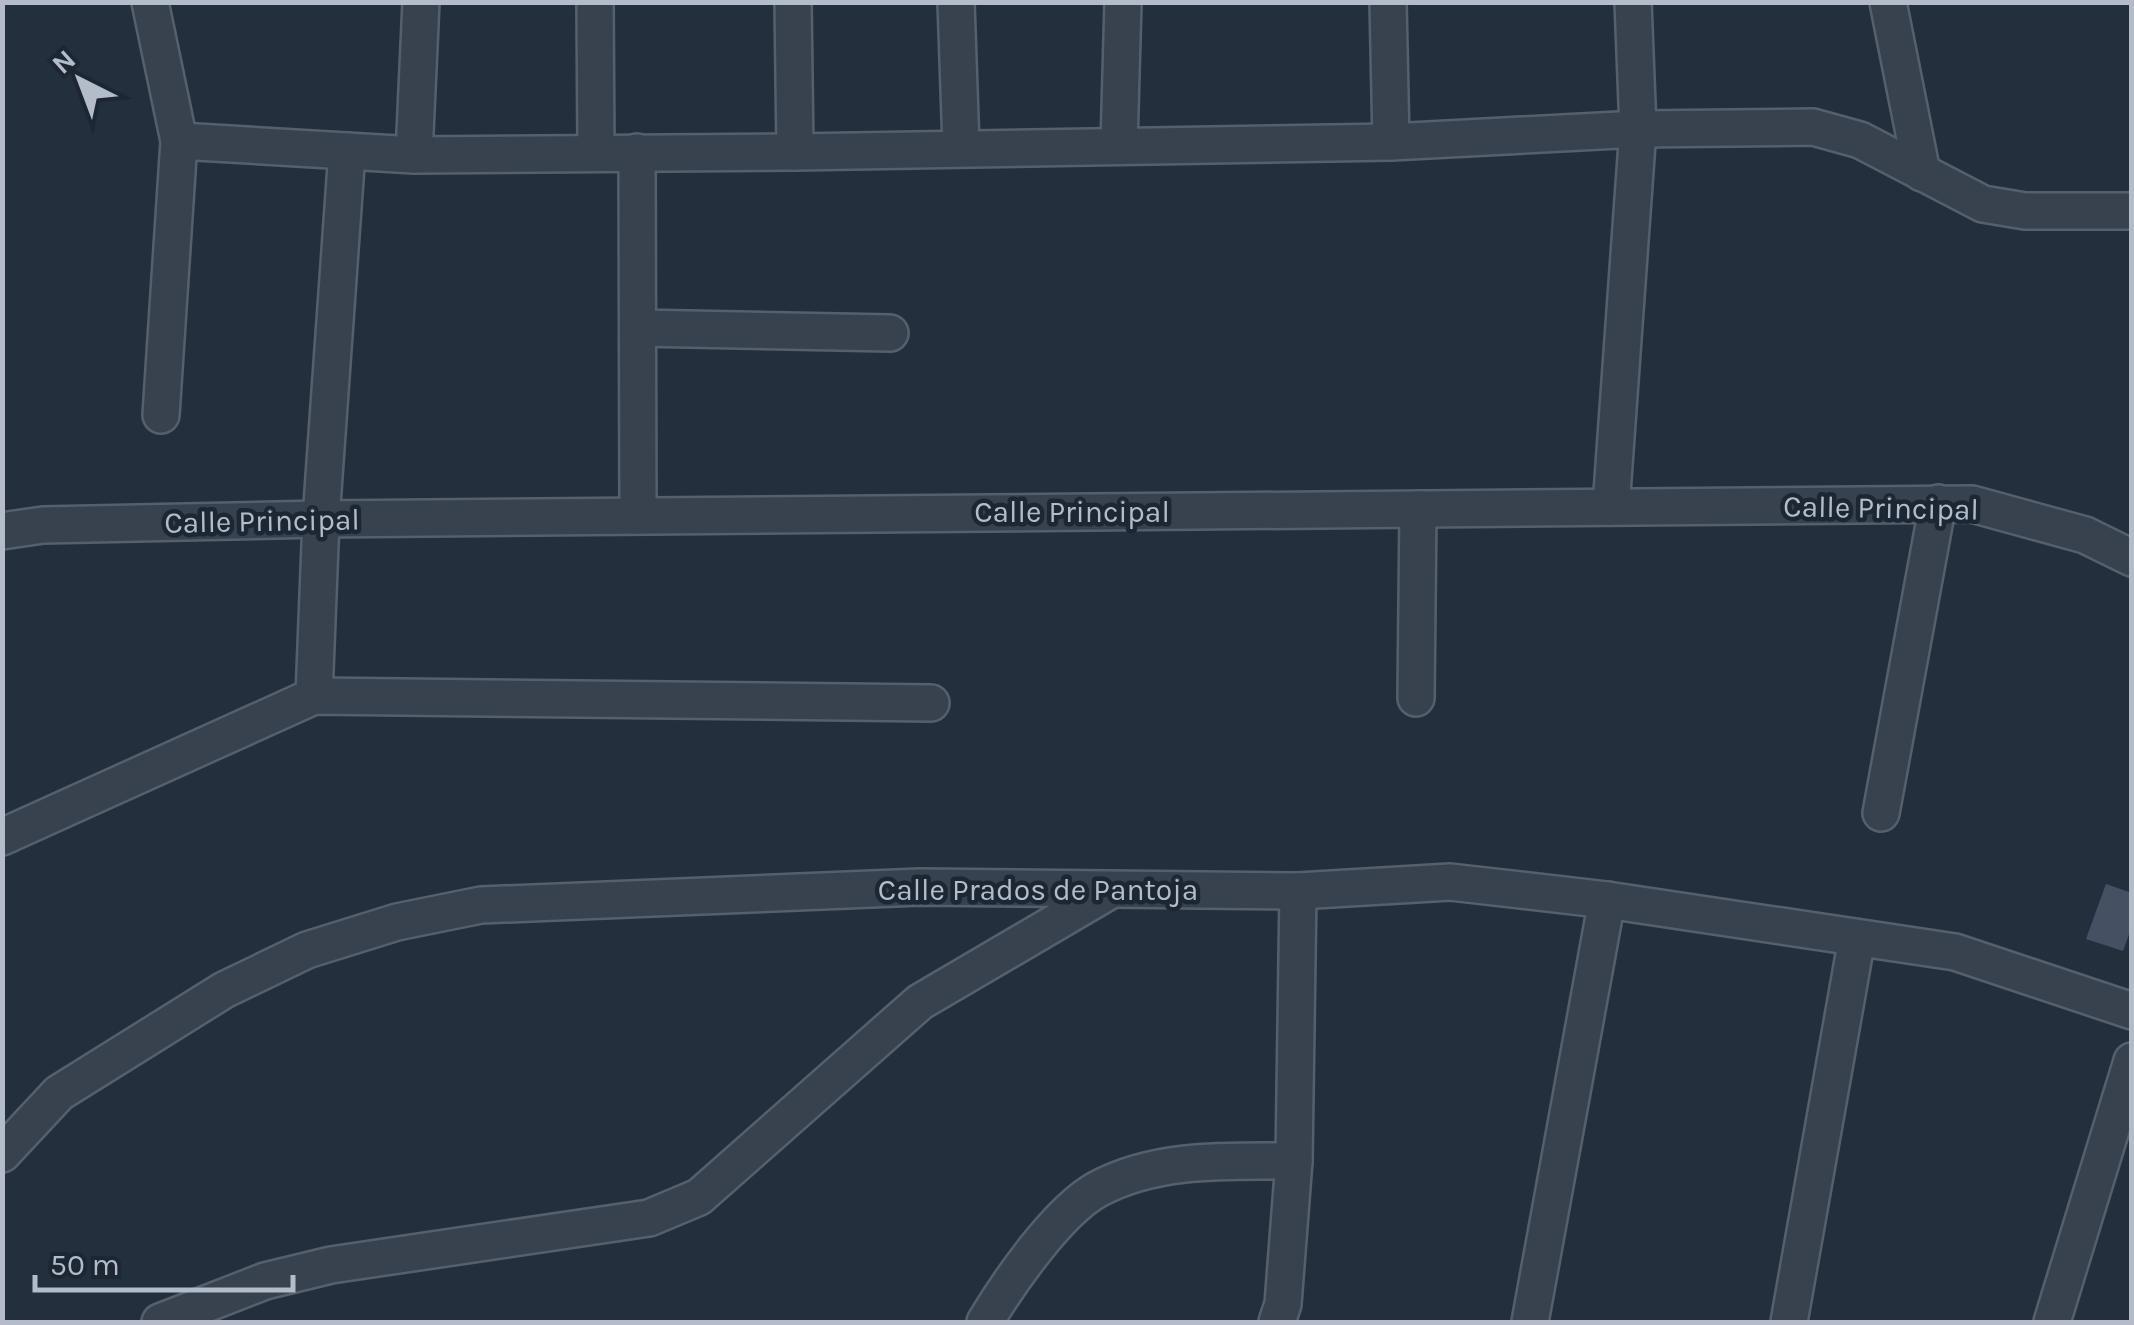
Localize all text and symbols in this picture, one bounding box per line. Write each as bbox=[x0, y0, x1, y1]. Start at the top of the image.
north arrow bbox=[30, 30, 130, 130]
text: N bbox=[45, 43, 82, 81]
street label: Calle Principal bbox=[1783, 488, 1979, 528]
street label: Calle Principal bbox=[974, 494, 1170, 530]
street label: Calle Principal bbox=[164, 501, 360, 541]
street label: Calle Prados de Pantoja bbox=[878, 872, 1198, 908]
scale bar bbox=[35, 1230, 292, 1292]
text: 50 m bbox=[50, 1247, 120, 1283]

